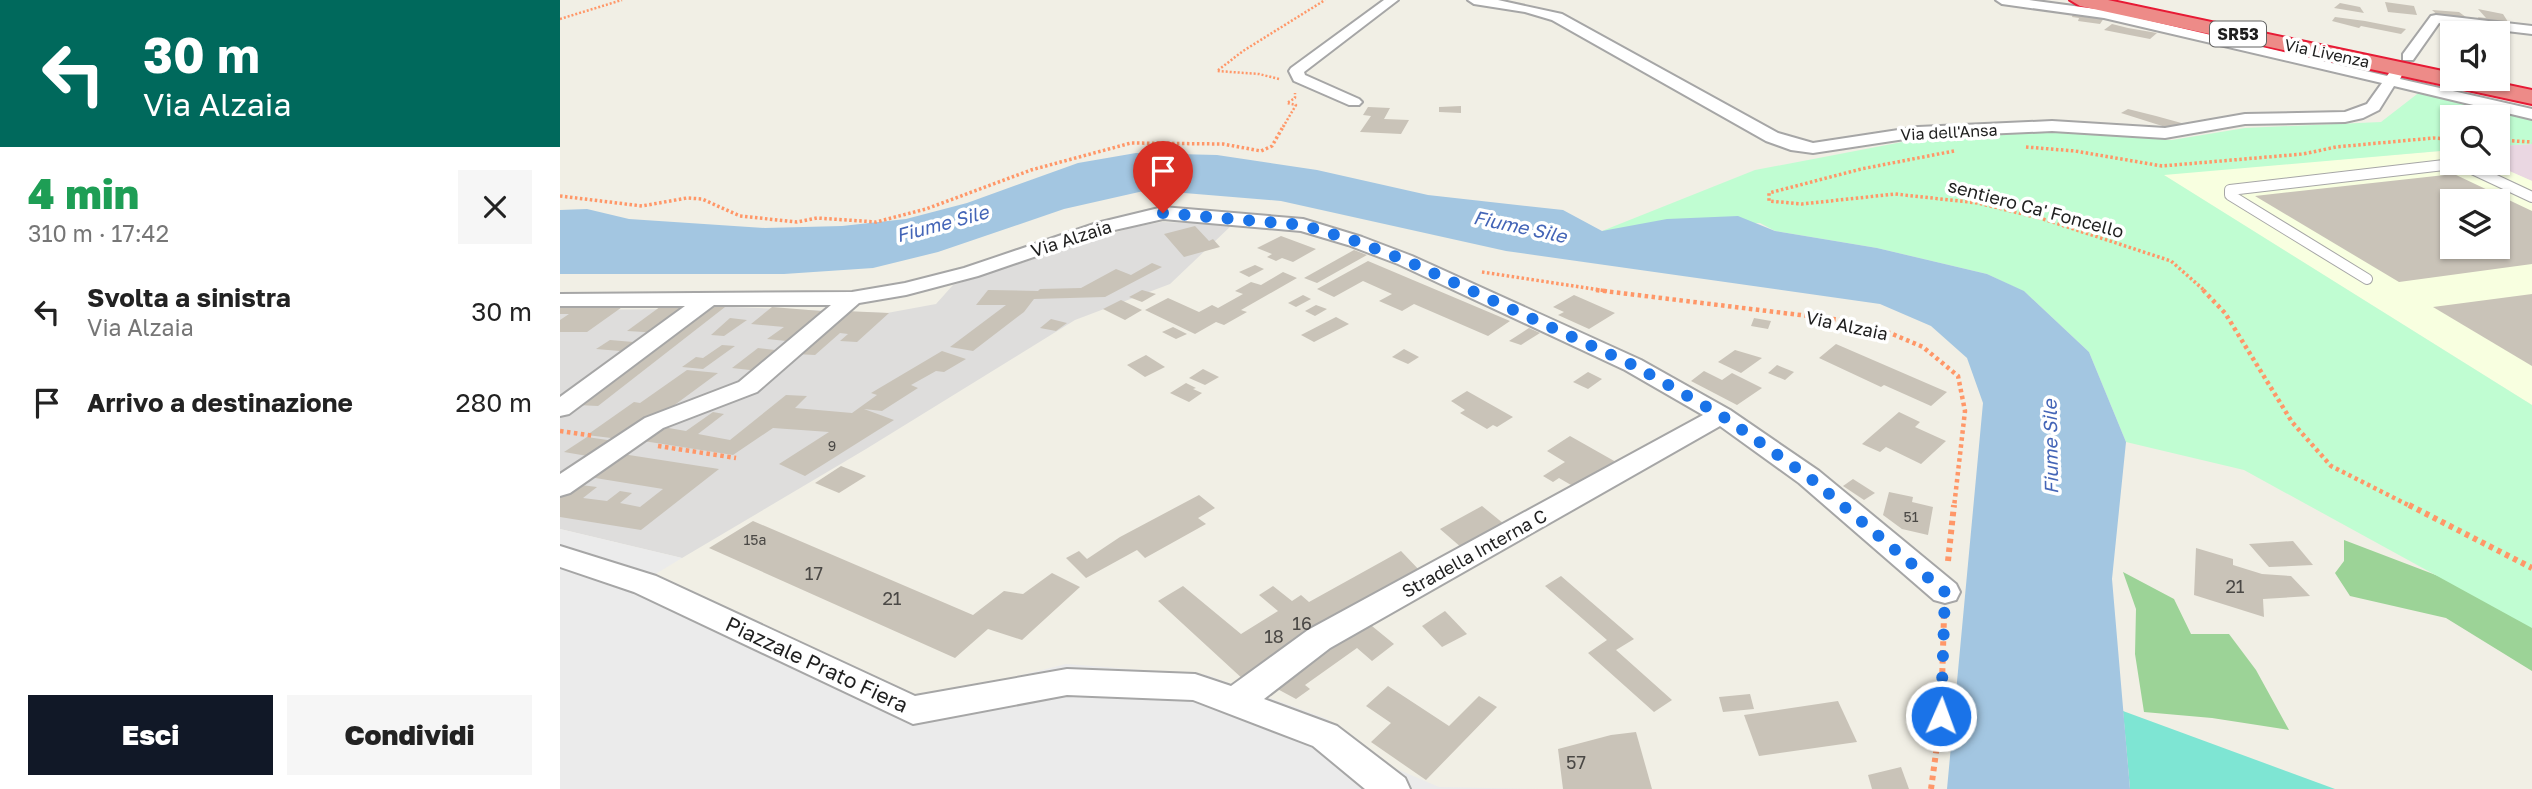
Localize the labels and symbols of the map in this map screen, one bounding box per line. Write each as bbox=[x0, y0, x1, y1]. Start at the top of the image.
road number: SR53 bbox=[2210, 22, 2266, 46]
street label: Via Livenza bbox=[2283, 34, 2371, 72]
street label: Via dell'Ansa bbox=[1900, 119, 1998, 145]
pin bbox=[1133, 141, 1193, 213]
street label: sentiero Ca' Foncello bbox=[1946, 174, 2126, 242]
water label: Fiume Sile bbox=[893, 199, 993, 246]
water label: Fiume Sile bbox=[1471, 205, 1571, 247]
street label: Via Alzaia bbox=[1028, 215, 1114, 261]
street label: Via Alzaia bbox=[1804, 306, 1890, 344]
water label: Fiume Sile bbox=[2038, 398, 2062, 495]
house number: 9 bbox=[828, 437, 836, 454]
street label: Stradella Interna C bbox=[1398, 504, 1550, 602]
house number: 51 bbox=[1904, 508, 1919, 525]
house number: 15a bbox=[744, 531, 766, 548]
house number: 17 bbox=[805, 562, 823, 584]
house number: 21 bbox=[2225, 575, 2245, 597]
house number: 21 bbox=[882, 587, 902, 609]
street label: Piazzale Prato Fiera bbox=[722, 610, 912, 718]
house number: 16 bbox=[1292, 612, 1312, 634]
house number: 18 bbox=[1264, 625, 1284, 647]
position arrow bbox=[1904, 679, 1978, 753]
house number: 57 bbox=[1566, 751, 1586, 773]

